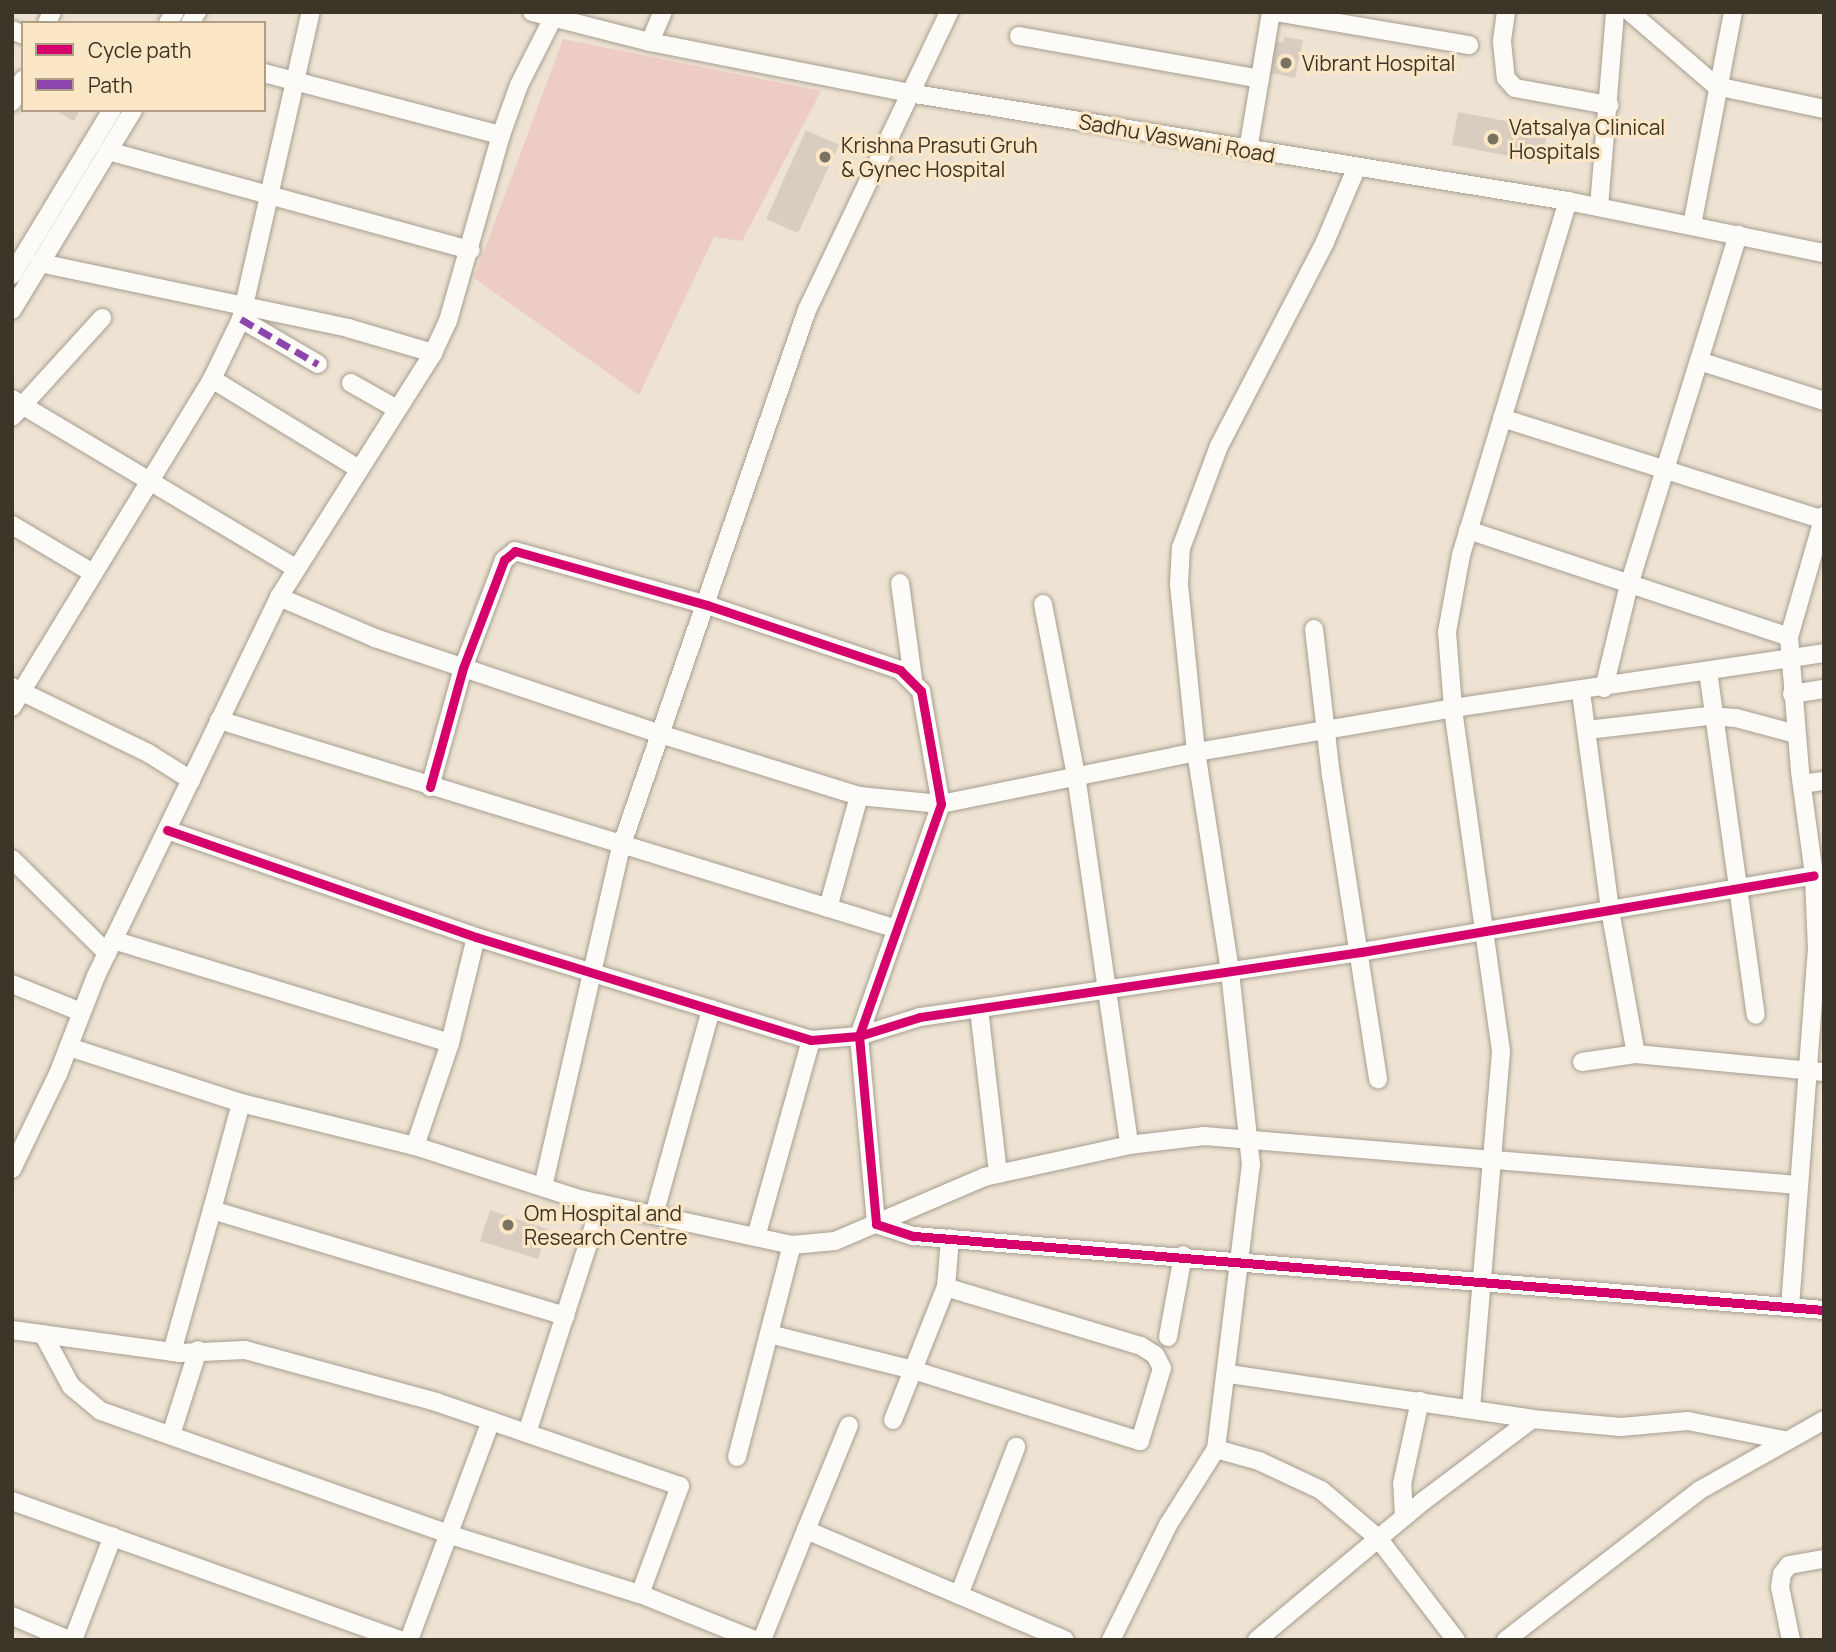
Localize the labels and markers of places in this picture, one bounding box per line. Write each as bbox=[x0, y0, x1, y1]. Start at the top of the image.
place label: Vibrant Hospital bbox=[1302, 50, 1456, 76]
marker: Vibrant Hospital bbox=[1276, 53, 1296, 73]
place label: Vatsalya Clinical Hospitals bbox=[1509, 114, 1665, 164]
marker: Vatsalya Clinical Hospitals bbox=[1483, 129, 1503, 149]
place label: Krishna Prasuti Gruh & Gynec Hospital bbox=[841, 132, 1038, 182]
marker: Krishna Prasuti Gruh & Gynec Hospital bbox=[815, 147, 835, 167]
place label: Om Hospital and Research Centre bbox=[524, 1200, 687, 1250]
marker: Om Hospital and Research Centre bbox=[498, 1215, 518, 1235]

